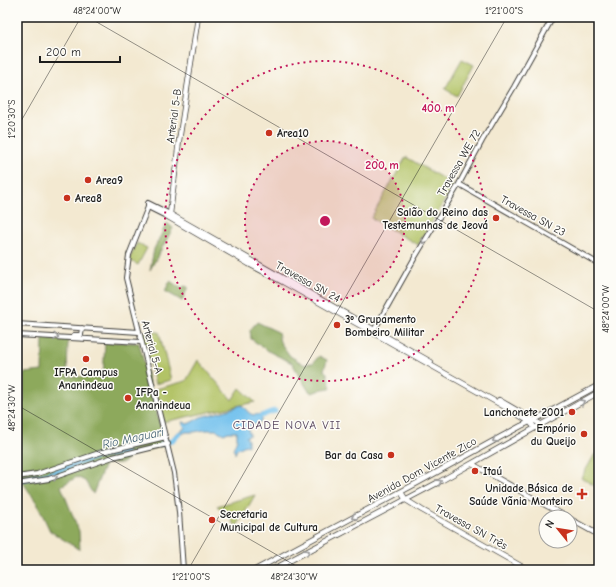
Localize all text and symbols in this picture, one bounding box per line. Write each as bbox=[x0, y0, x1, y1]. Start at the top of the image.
text: 48°24'00"W bbox=[73, 5, 121, 17]
text: 1°21'00"S bbox=[485, 5, 523, 17]
scale bar bbox=[40, 38, 120, 64]
text: 200 m bbox=[46, 45, 81, 59]
street label: Arterial 5-B bbox=[164, 88, 184, 144]
text: 1°20'30"S bbox=[6, 99, 18, 139]
text: 400 m bbox=[421, 101, 455, 115]
place label: Area10 bbox=[277, 127, 309, 140]
street label: Travessa WE 72 bbox=[435, 127, 483, 199]
marker: Area10 bbox=[264, 128, 274, 138]
text: 200 m bbox=[365, 158, 399, 172]
place label: Area9 bbox=[96, 174, 123, 187]
marker: Area9 bbox=[83, 175, 93, 185]
place label: Area8 bbox=[75, 192, 102, 205]
marker: Area8 bbox=[62, 193, 72, 203]
street label: Travessa SN 23 bbox=[498, 193, 568, 239]
place label: Salão do Reino das Testemunhas de Jeová bbox=[383, 206, 488, 232]
marker: Salão do Reino das Testemunhas de Jeová bbox=[491, 213, 501, 223]
centre of rings bbox=[318, 214, 332, 228]
one-way arrow bbox=[422, 237, 429, 244]
street label: Travessa SN 24 bbox=[273, 259, 343, 305]
text: 48°24'00"W bbox=[600, 285, 612, 333]
place label: 3º Grupamento Bombeiro Militar bbox=[345, 313, 425, 339]
street label: Arterial 5-A bbox=[139, 319, 165, 376]
marker: 3º Grupamento Bombeiro Militar bbox=[332, 320, 342, 330]
one-way arrow bbox=[53, 333, 59, 341]
marker: IFPA Campus Ananindeua bbox=[81, 354, 91, 364]
place label: IFPA Campus Ananindeua bbox=[54, 366, 118, 392]
text: 48°24'30"W bbox=[6, 384, 18, 432]
place label: IFPa - Ananindeua bbox=[136, 386, 191, 412]
marker: IFPa - Ananindeua bbox=[123, 393, 133, 403]
one-way arrow bbox=[578, 399, 586, 406]
place label: Lanchonete 2001 bbox=[484, 406, 564, 419]
marker: Lanchonete 2001 bbox=[567, 407, 577, 417]
district label: CIDADE NOVA VII bbox=[233, 418, 341, 432]
place label: Empório du Queijo bbox=[531, 422, 576, 448]
water label: Rio Maguari bbox=[101, 425, 165, 451]
marker: Empório du Queijo bbox=[579, 429, 589, 439]
street label: Avenida Dom Vicente Zico bbox=[365, 434, 479, 505]
one-way arrow bbox=[492, 435, 499, 443]
place label: Bar da Casa bbox=[325, 449, 383, 462]
marker: Bar da Casa bbox=[386, 450, 396, 460]
place label: Itaú bbox=[483, 465, 502, 478]
marker: Itaú bbox=[470, 466, 480, 476]
one-way arrow bbox=[52, 473, 59, 482]
one-way arrow bbox=[435, 479, 442, 487]
place label: Unidade Básica de Saúde Vãnia Monteiro bbox=[469, 482, 574, 508]
marker: Unidade Básica de Saúde Vãnia Monteiro bbox=[576, 488, 588, 500]
street label: Travessa SN Três bbox=[433, 502, 510, 552]
place label: Secretaria Municipal de Cultura bbox=[220, 508, 318, 534]
north arrow bbox=[538, 509, 578, 549]
one-way arrow bbox=[351, 512, 359, 519]
marker: Secretaria Municipal de Cultura bbox=[207, 515, 217, 525]
text: N bbox=[542, 518, 557, 531]
one-way arrow bbox=[303, 549, 310, 557]
text: 1°21'00"S bbox=[172, 571, 210, 583]
text: 48°24'30"W bbox=[270, 571, 318, 583]

